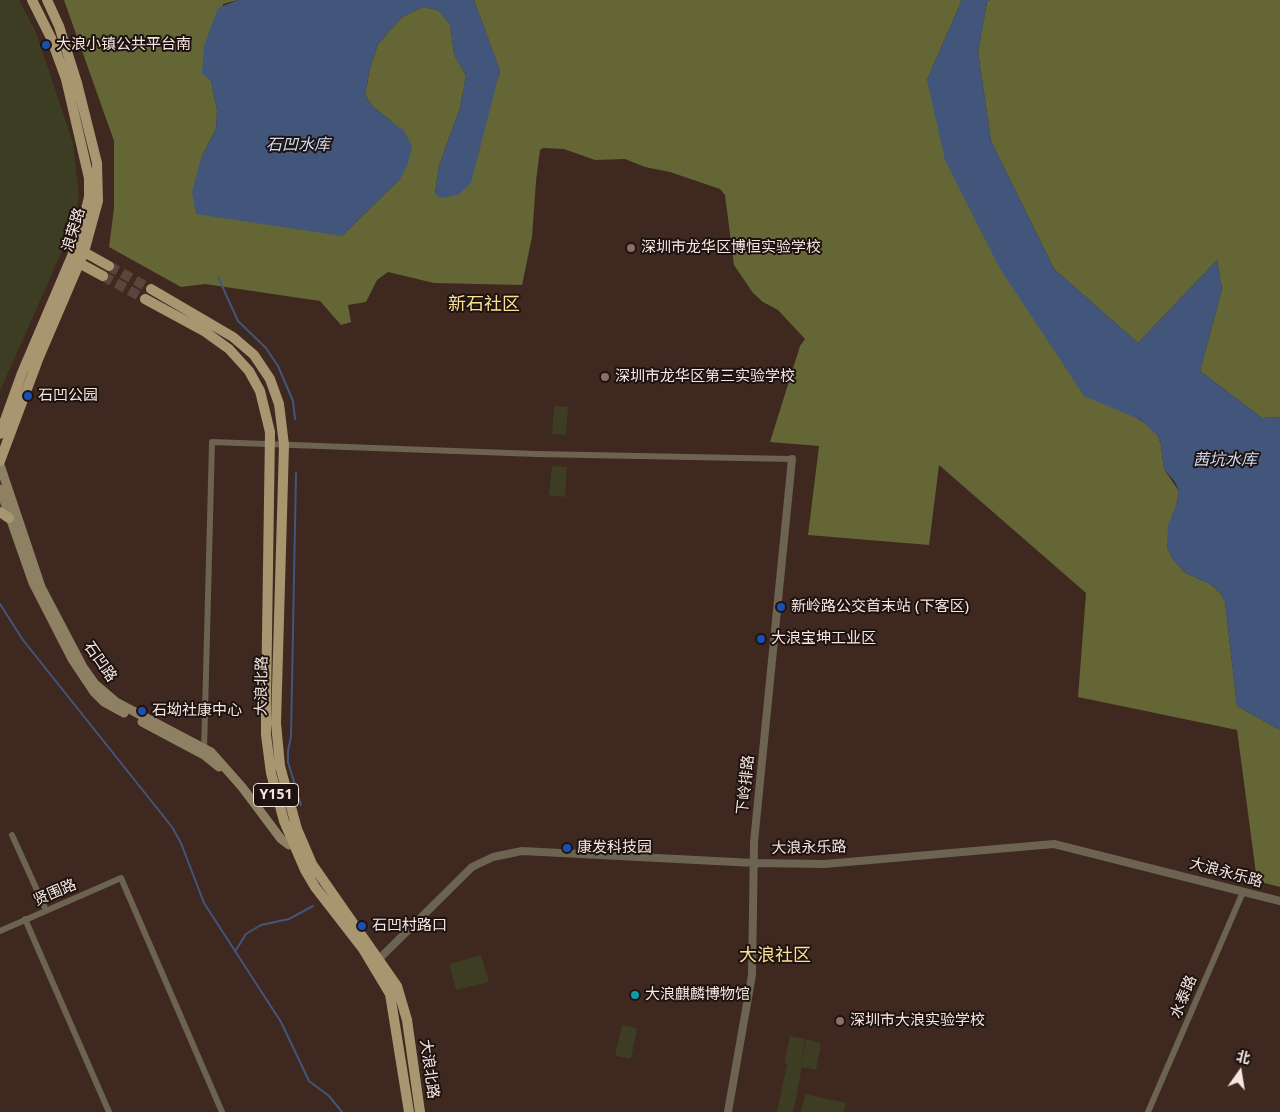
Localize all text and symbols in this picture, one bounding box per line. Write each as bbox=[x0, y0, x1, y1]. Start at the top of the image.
place label: 大浪小镇公共平台南 bbox=[56, 36, 191, 54]
marker: 大浪小镇公共平台南 bbox=[40, 39, 52, 51]
water label: 石凹水库 bbox=[266, 135, 330, 155]
street label: 浪荣路 bbox=[59, 206, 89, 254]
place label: 深圳市龙华区博恒实验学校 bbox=[641, 239, 821, 257]
marker: 深圳市龙华区博恒实验学校 bbox=[625, 242, 637, 254]
district label: 新石社区 bbox=[448, 294, 520, 316]
place label: 深圳市龙华区第三实验学校 bbox=[615, 368, 795, 386]
marker: 深圳市龙华区第三实验学校 bbox=[599, 371, 611, 383]
place label: 石凹公园 bbox=[38, 387, 98, 405]
marker: 石凹公园 bbox=[22, 390, 34, 402]
water label: 茜坑水库 bbox=[1193, 450, 1257, 470]
place label: 新岭路公交首末站 (下客区) bbox=[791, 598, 969, 616]
marker: 新岭路公交首末站 (下客区) bbox=[775, 601, 787, 613]
place label: 大浪宝坤工业区 bbox=[771, 630, 876, 648]
marker: 大浪宝坤工业区 bbox=[755, 633, 767, 645]
street label: 石凹路 bbox=[80, 638, 120, 686]
street label: 大浪北路 bbox=[252, 656, 272, 716]
place label: 石坳社康中心 bbox=[152, 702, 242, 720]
marker: 石坳社康中心 bbox=[136, 705, 148, 717]
street label: 下岭排路 bbox=[734, 754, 758, 816]
road number: Y151 bbox=[254, 784, 298, 806]
street label: 大浪永乐路 bbox=[771, 838, 847, 858]
place label: 康发科技园 bbox=[577, 839, 652, 857]
marker: 康发科技园 bbox=[561, 842, 573, 854]
street label: 大浪永乐路 bbox=[1187, 855, 1265, 891]
street label: 贤围路 bbox=[31, 876, 79, 910]
place label: 石凹村路口 bbox=[372, 917, 447, 935]
marker: 石凹村路口 bbox=[356, 920, 368, 932]
district label: 大浪社区 bbox=[739, 945, 811, 967]
street label: 水泰路 bbox=[1167, 973, 1201, 1021]
place label: 大浪麒麟博物馆 bbox=[645, 986, 750, 1004]
marker: 大浪麒麟博物馆 bbox=[629, 989, 641, 1001]
place label: 深圳市大浪实验学校 bbox=[850, 1012, 985, 1030]
marker: 深圳市大浪实验学校 bbox=[834, 1015, 846, 1027]
street label: 大浪北路 bbox=[416, 1038, 442, 1100]
text: 北 bbox=[1235, 1046, 1252, 1068]
north arrow bbox=[1215, 1047, 1265, 1097]

